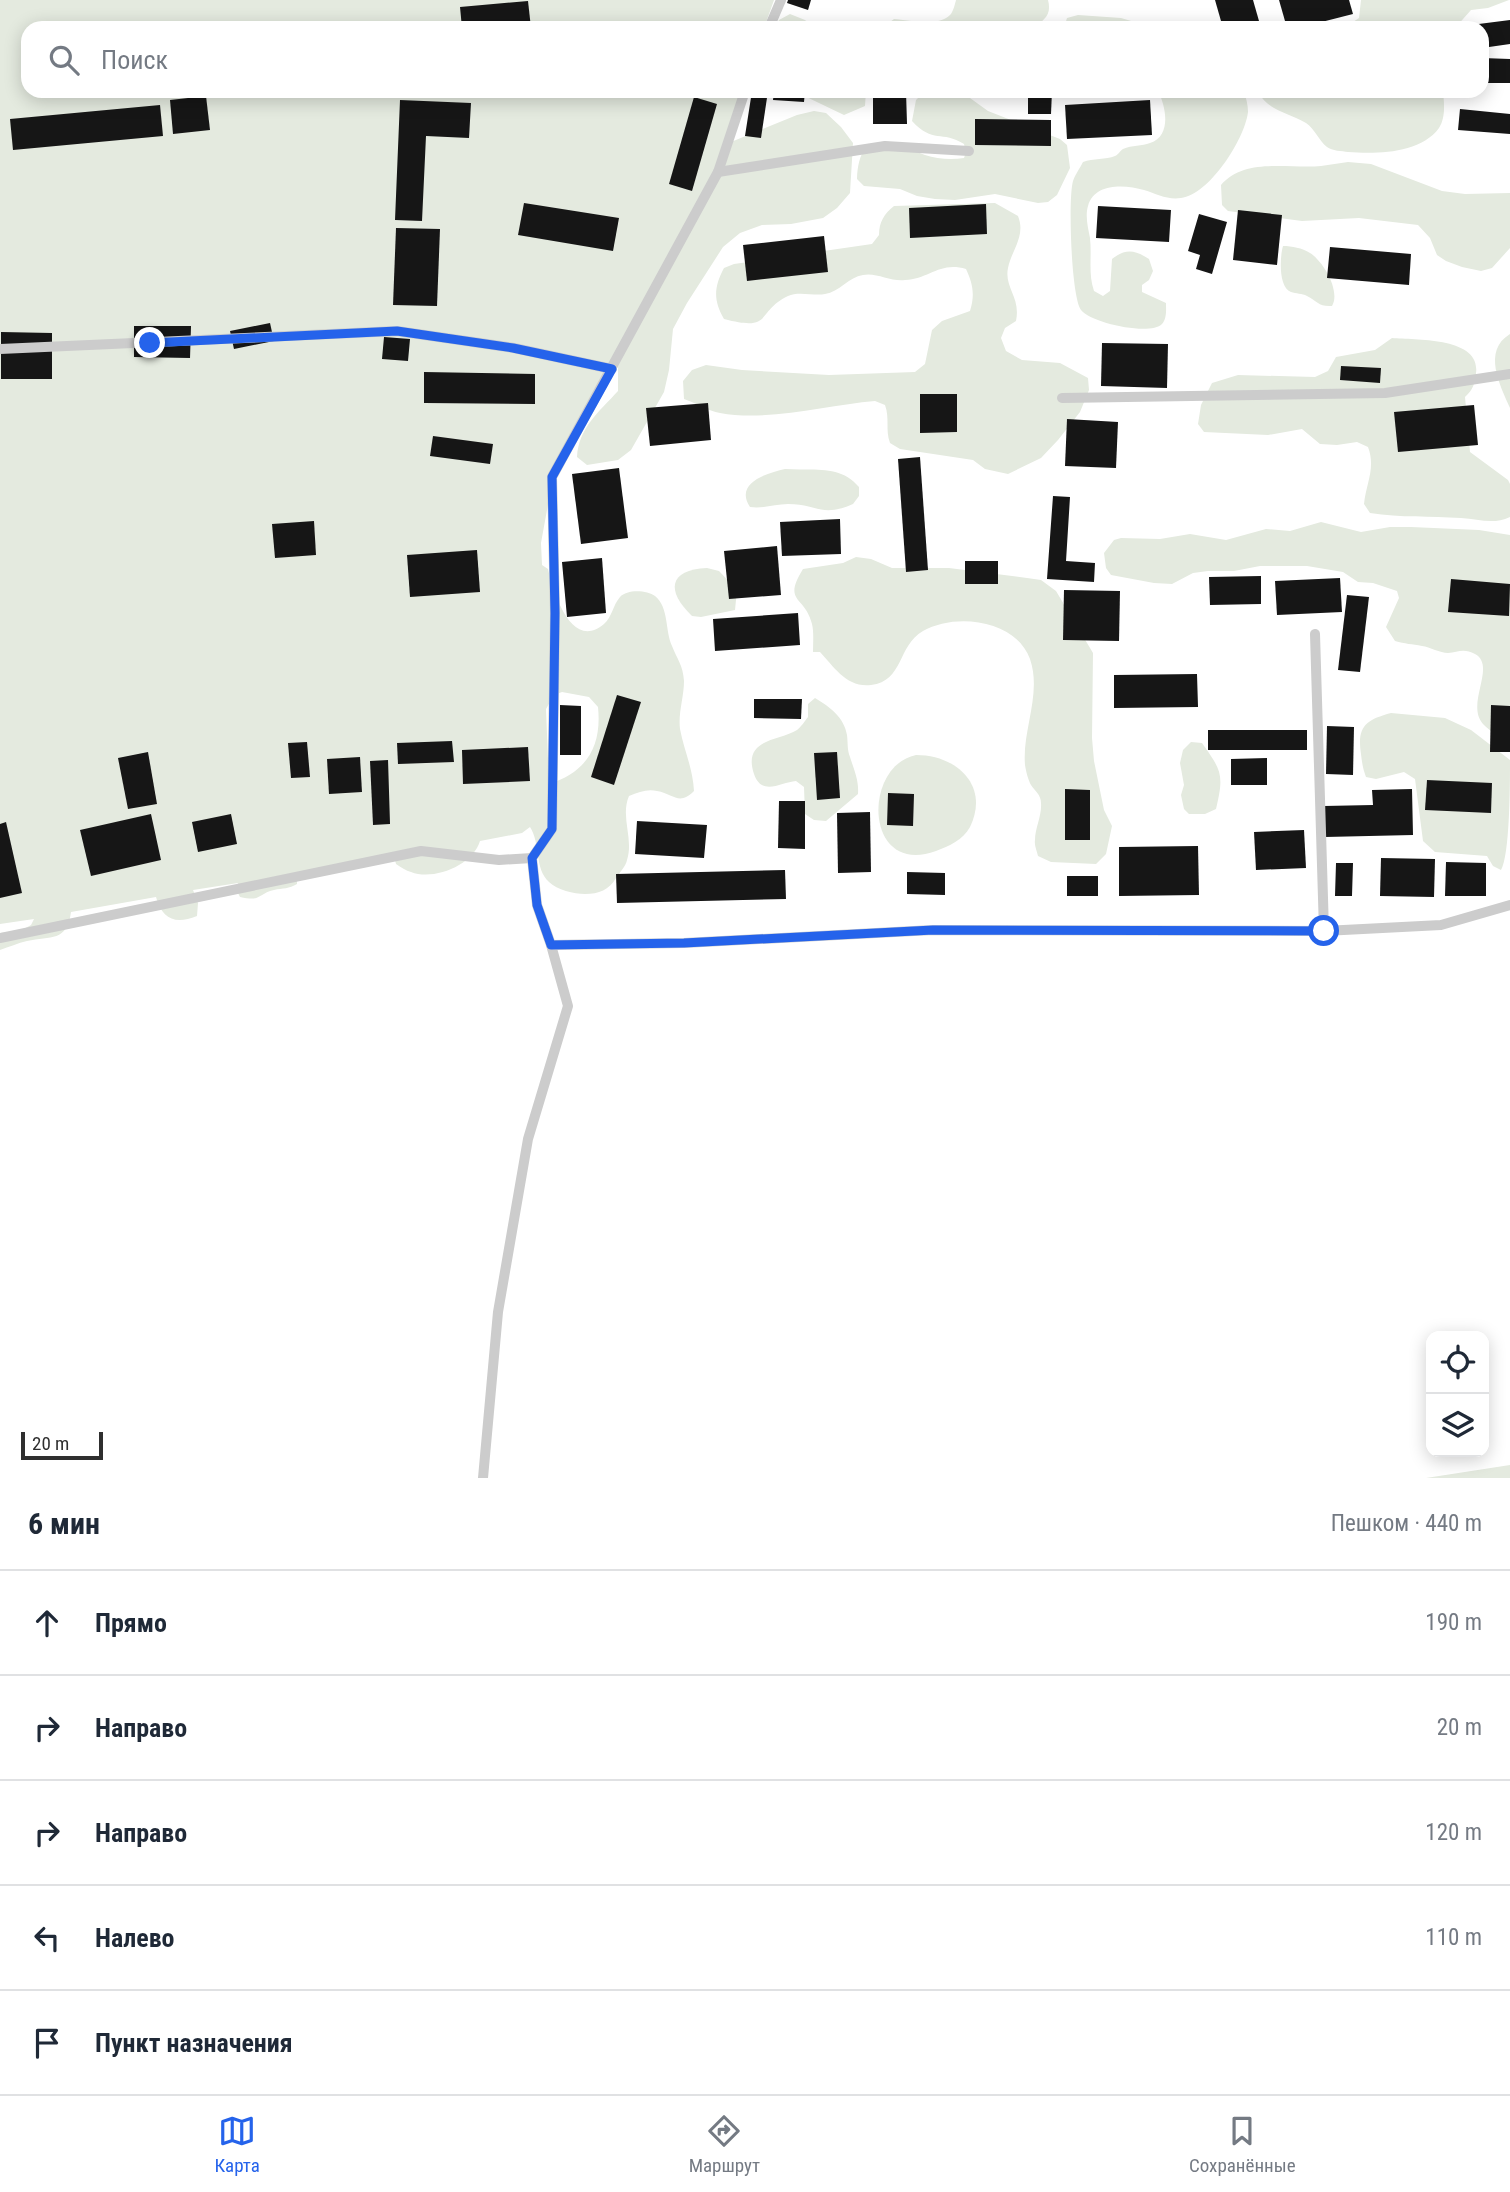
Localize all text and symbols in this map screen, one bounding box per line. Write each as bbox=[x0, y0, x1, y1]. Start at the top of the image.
search box bbox=[21, 21, 1489, 98]
icon: search bbox=[45, 41, 83, 79]
text: Поиск bbox=[101, 45, 168, 75]
route end bbox=[134, 327, 165, 358]
route start bbox=[1308, 915, 1339, 946]
map controls bbox=[1426, 1331, 1489, 1457]
button: locate bbox=[1426, 1331, 1489, 1394]
button: layers bbox=[1426, 1394, 1489, 1457]
scale bar bbox=[21, 1429, 103, 1461]
text: 20 m bbox=[32, 1432, 69, 1455]
text: 6 мин bbox=[28, 1506, 100, 1541]
text: Пешком · 440 m bbox=[1331, 1510, 1482, 1537]
icon: ahead bbox=[28, 1604, 66, 1642]
text: Прямо bbox=[95, 1608, 167, 1638]
text: 190 m bbox=[1425, 1609, 1482, 1636]
icon: right bbox=[28, 1709, 66, 1747]
text: Направо bbox=[95, 1713, 187, 1743]
text: 20 m bbox=[1437, 1714, 1482, 1741]
icon: right bbox=[28, 1814, 66, 1852]
text: Направо bbox=[95, 1818, 187, 1848]
text: 120 m bbox=[1425, 1819, 1482, 1846]
icon: left bbox=[28, 1919, 66, 1957]
text: Налево bbox=[95, 1923, 175, 1953]
text: 110 m bbox=[1425, 1924, 1482, 1951]
icon: arrive bbox=[28, 2024, 66, 2062]
text: Пункт назначения bbox=[95, 2028, 293, 2058]
tab: Карта bbox=[214, 2112, 260, 2177]
tab: Маршрут bbox=[689, 2112, 760, 2177]
tab: Сохранённые bbox=[1189, 2112, 1296, 2177]

